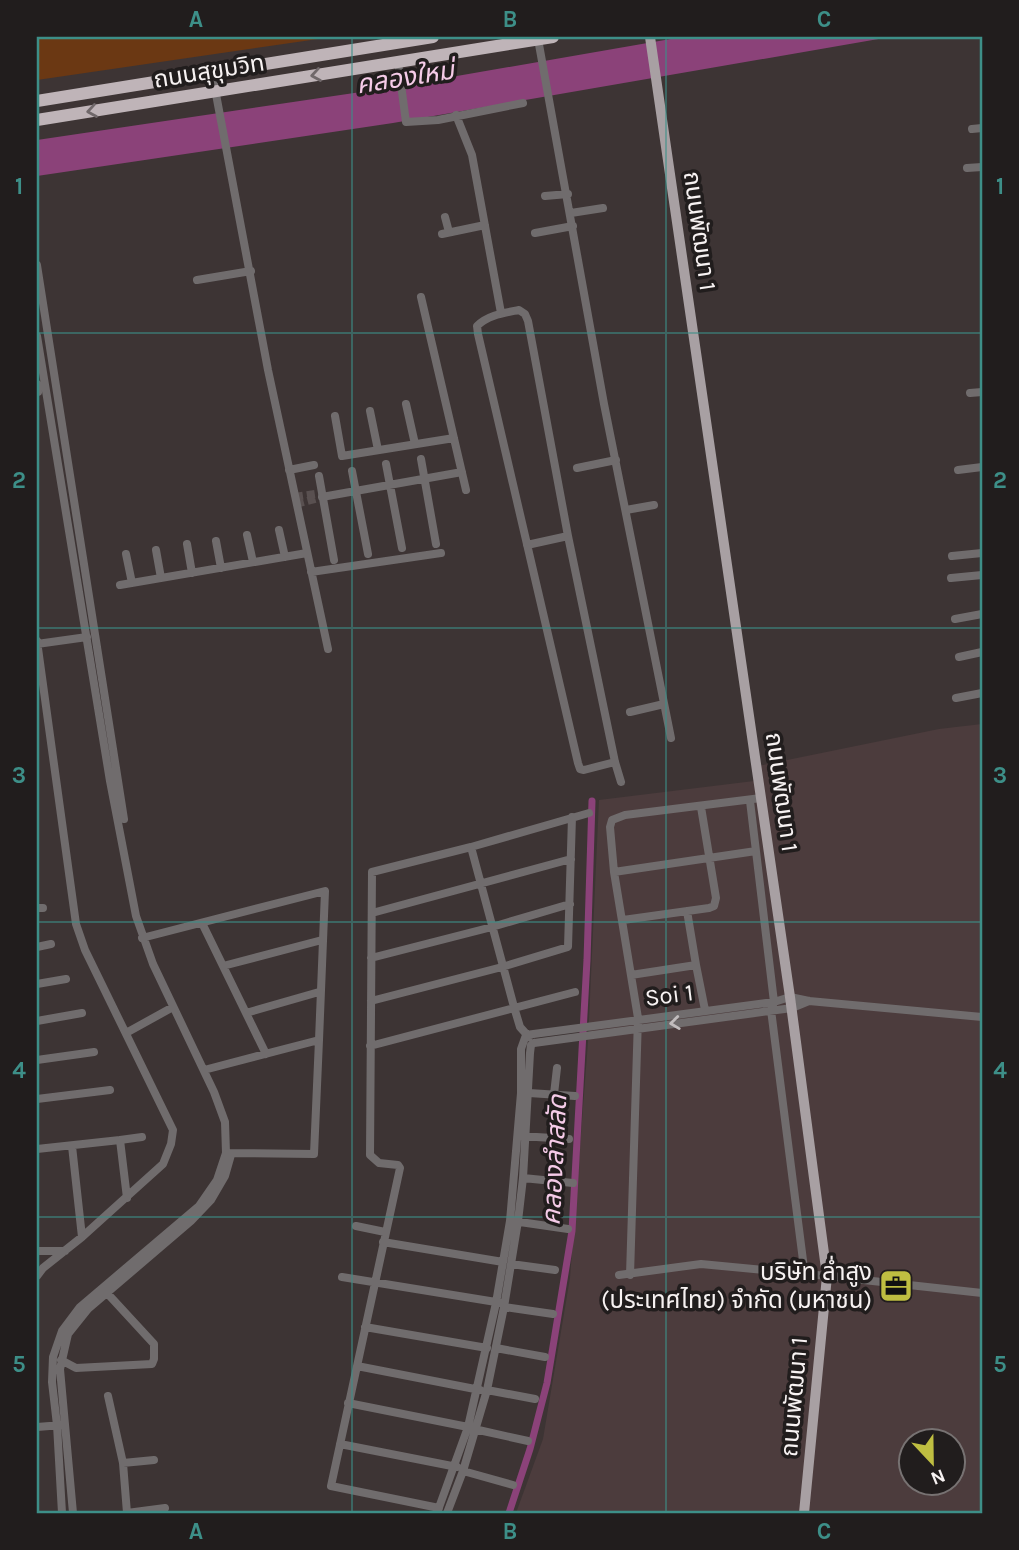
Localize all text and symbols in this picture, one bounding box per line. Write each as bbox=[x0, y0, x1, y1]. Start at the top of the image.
text: A bbox=[189, 6, 203, 33]
text: B bbox=[503, 6, 517, 33]
text: C bbox=[817, 6, 831, 33]
street label: ถนนสุขุมวิท bbox=[152, 48, 267, 95]
water label: คลองใหม่ bbox=[354, 54, 460, 101]
one-way arrow bbox=[311, 67, 322, 82]
one-way arrow bbox=[86, 103, 98, 118]
street label: ถนนพัฒนา 1 bbox=[678, 169, 722, 293]
text: 1 bbox=[15, 173, 23, 200]
text: 1 bbox=[996, 173, 1004, 200]
text: 2 bbox=[12, 467, 26, 494]
text: 2 bbox=[993, 467, 1007, 494]
street label: ถนนพัฒนา 1 bbox=[760, 730, 804, 854]
text: 3 bbox=[12, 762, 26, 789]
text: 3 bbox=[993, 762, 1007, 789]
street label: Soi 1 bbox=[643, 978, 695, 1012]
one-way arrow bbox=[670, 1016, 681, 1031]
text: 4 bbox=[12, 1057, 26, 1084]
text: 4 bbox=[993, 1057, 1007, 1084]
water label: คลองลำสลัด bbox=[536, 1093, 573, 1226]
place label: บริษัท ล่ำสูง (ประเทศไทย) จำกัด (มหาชน) bbox=[601, 1255, 872, 1314]
office icon: บริษัท ล่ำสูง (ประเทศไทย) จำกัด (มหาชน) bbox=[877, 1267, 915, 1305]
street label: ถนนพัฒนา 1 bbox=[775, 1336, 813, 1458]
text: 5 bbox=[12, 1351, 26, 1378]
text: 5 bbox=[993, 1351, 1007, 1378]
north arrow bbox=[897, 1428, 967, 1498]
text: N bbox=[928, 1464, 948, 1490]
text: A bbox=[189, 1518, 203, 1545]
text: B bbox=[503, 1518, 517, 1545]
text: C bbox=[817, 1518, 831, 1545]

